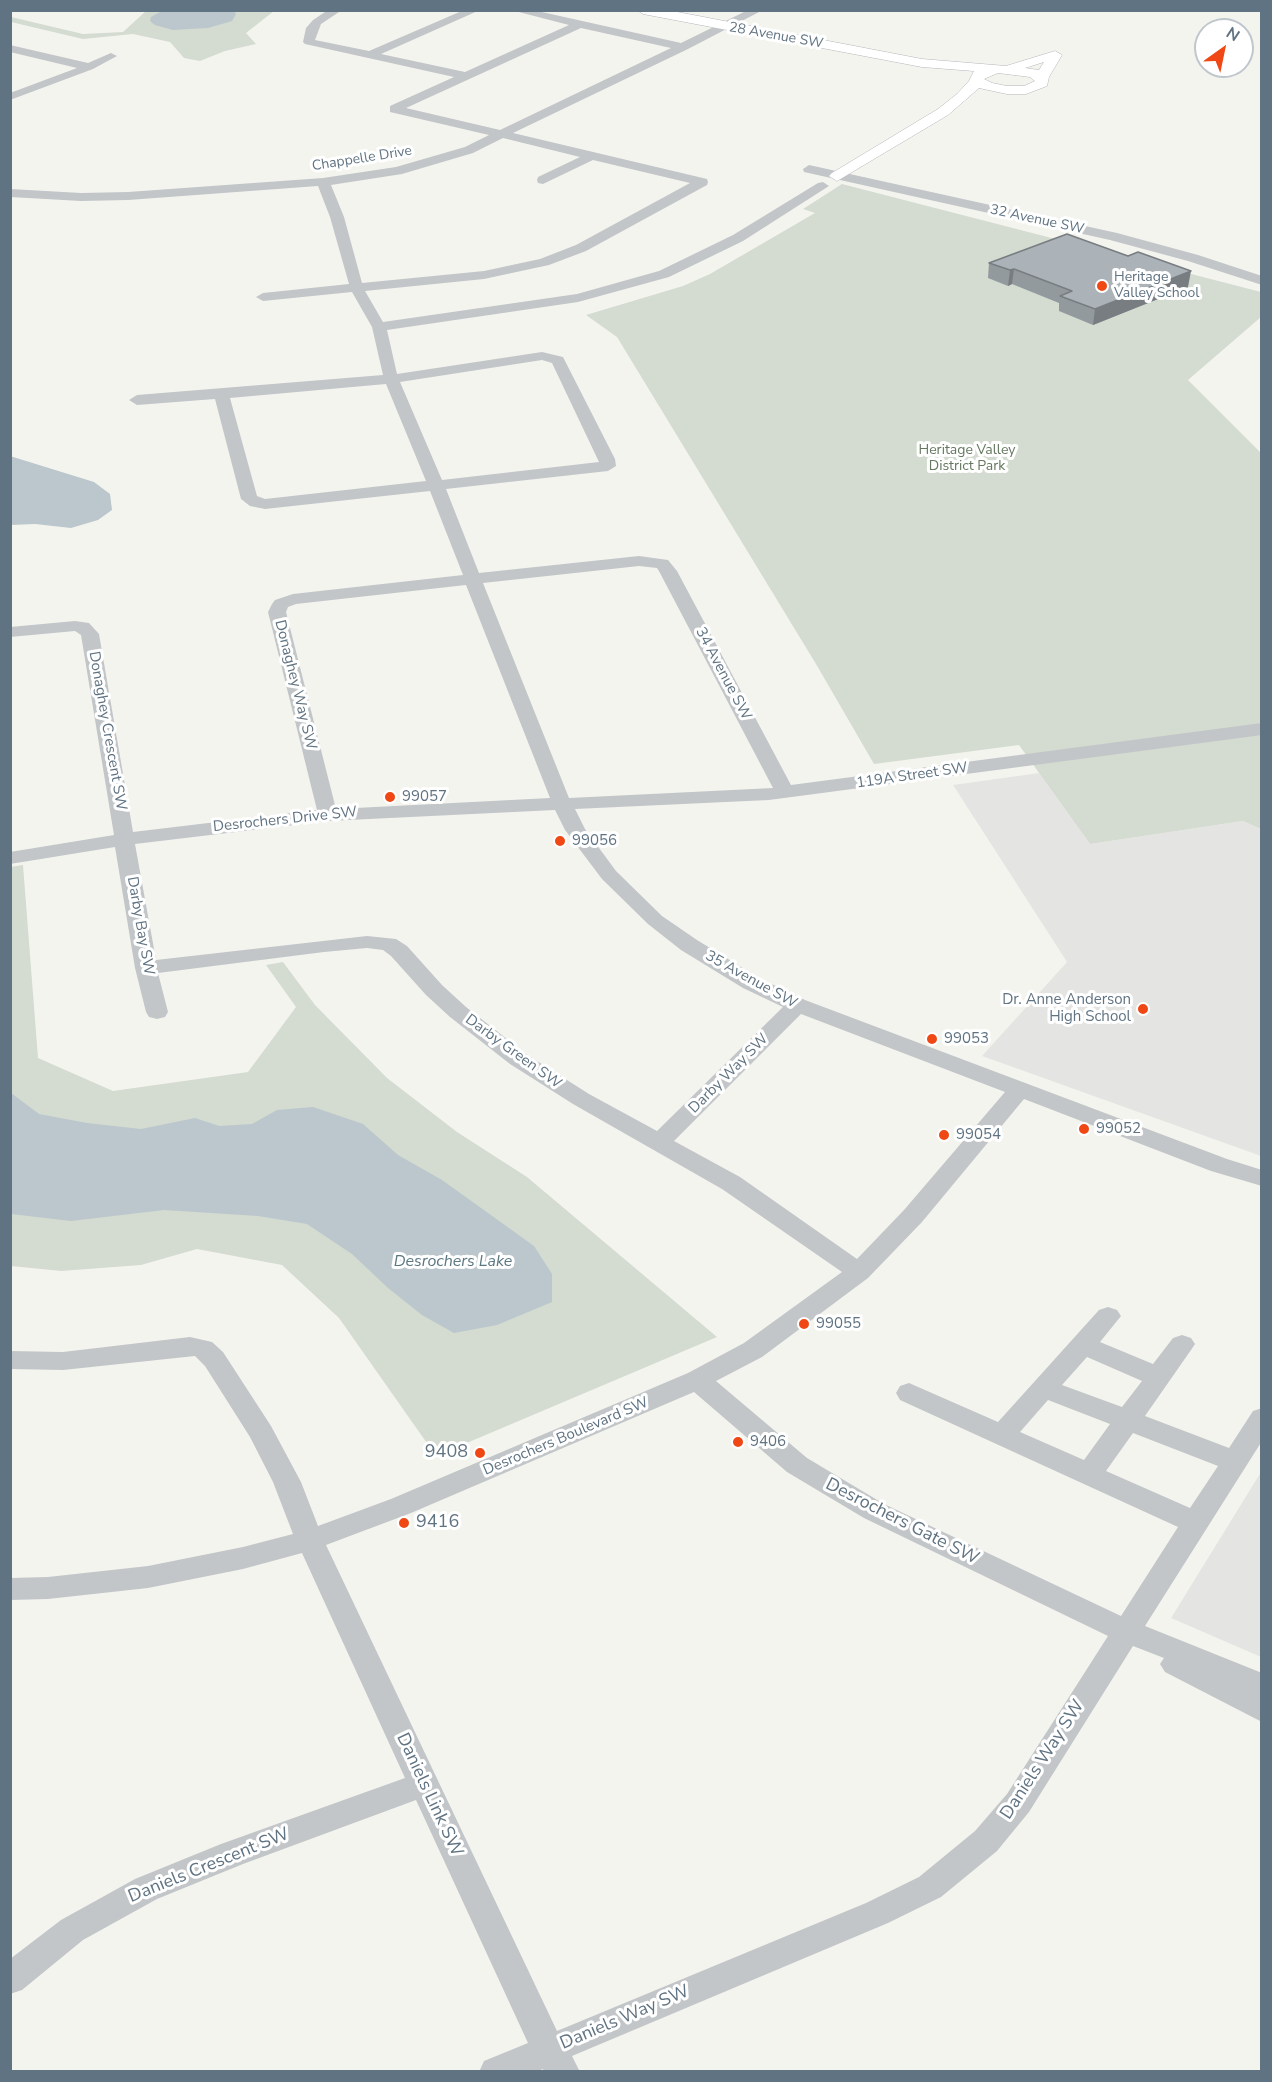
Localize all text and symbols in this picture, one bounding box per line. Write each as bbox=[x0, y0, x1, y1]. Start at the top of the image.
north arrow bbox=[1194, 18, 1254, 78]
street label: 28 Avenue SW bbox=[728, 19, 824, 53]
text: N bbox=[1222, 22, 1244, 47]
street label: Chappelle Drive bbox=[311, 143, 413, 175]
street label: 32 Avenue SW bbox=[989, 202, 1085, 238]
place label: Heritage Valley School bbox=[1114, 270, 1199, 302]
marker: Heritage Valley School bbox=[1095, 279, 1109, 293]
park label: Heritage Valley District Park bbox=[919, 443, 1015, 476]
street label: Donaghey Way SW bbox=[270, 618, 320, 752]
street label: 34 Avenue SW bbox=[691, 625, 755, 723]
street label: Donaghey Crescent SW bbox=[84, 650, 130, 812]
street label: 119A Street SW bbox=[855, 759, 969, 793]
place label: 99057 bbox=[402, 788, 447, 806]
marker: 99057 bbox=[383, 790, 397, 804]
street label: Desrochers Drive SW bbox=[212, 803, 358, 837]
place label: 99056 bbox=[572, 832, 617, 850]
marker: 99056 bbox=[553, 834, 567, 848]
street label: Darby Bay SW bbox=[122, 875, 158, 977]
street label: 35 Avenue SW bbox=[702, 947, 800, 1013]
place label: Dr. Anne Anderson High School bbox=[1002, 991, 1131, 1026]
marker: Dr. Anne Anderson High School bbox=[1136, 1002, 1150, 1016]
street label: Darby Green SW bbox=[461, 1011, 565, 1093]
street label: Darby Way SW bbox=[685, 1030, 773, 1118]
place label: 99053 bbox=[944, 1030, 989, 1048]
marker: 99053 bbox=[925, 1032, 939, 1046]
place label: 99052 bbox=[1096, 1120, 1141, 1138]
marker: 99052 bbox=[1077, 1122, 1091, 1136]
place label: 99054 bbox=[956, 1126, 1001, 1144]
marker: 99054 bbox=[937, 1128, 951, 1142]
water label: Desrochers Lake bbox=[394, 1252, 512, 1272]
place label: 99055 bbox=[816, 1315, 861, 1333]
marker: 99055 bbox=[797, 1317, 811, 1331]
street label: Desrochers Boulevard SW bbox=[481, 1394, 651, 1480]
place label: 9406 bbox=[750, 1433, 786, 1451]
marker: 9406 bbox=[731, 1435, 745, 1449]
place label: 9408 bbox=[425, 1442, 468, 1464]
marker: 9408 bbox=[473, 1446, 487, 1460]
street label: Desrochers Gate SW bbox=[822, 1474, 982, 1570]
place label: 9416 bbox=[416, 1512, 459, 1534]
marker: 9416 bbox=[397, 1516, 411, 1530]
street label: Daniels Way SW bbox=[996, 1696, 1090, 1824]
street label: Daniels Link SW bbox=[391, 1730, 467, 1860]
street label: Daniels Crescent SW bbox=[125, 1824, 293, 1908]
street label: Daniels Way SW bbox=[557, 1981, 693, 2055]

